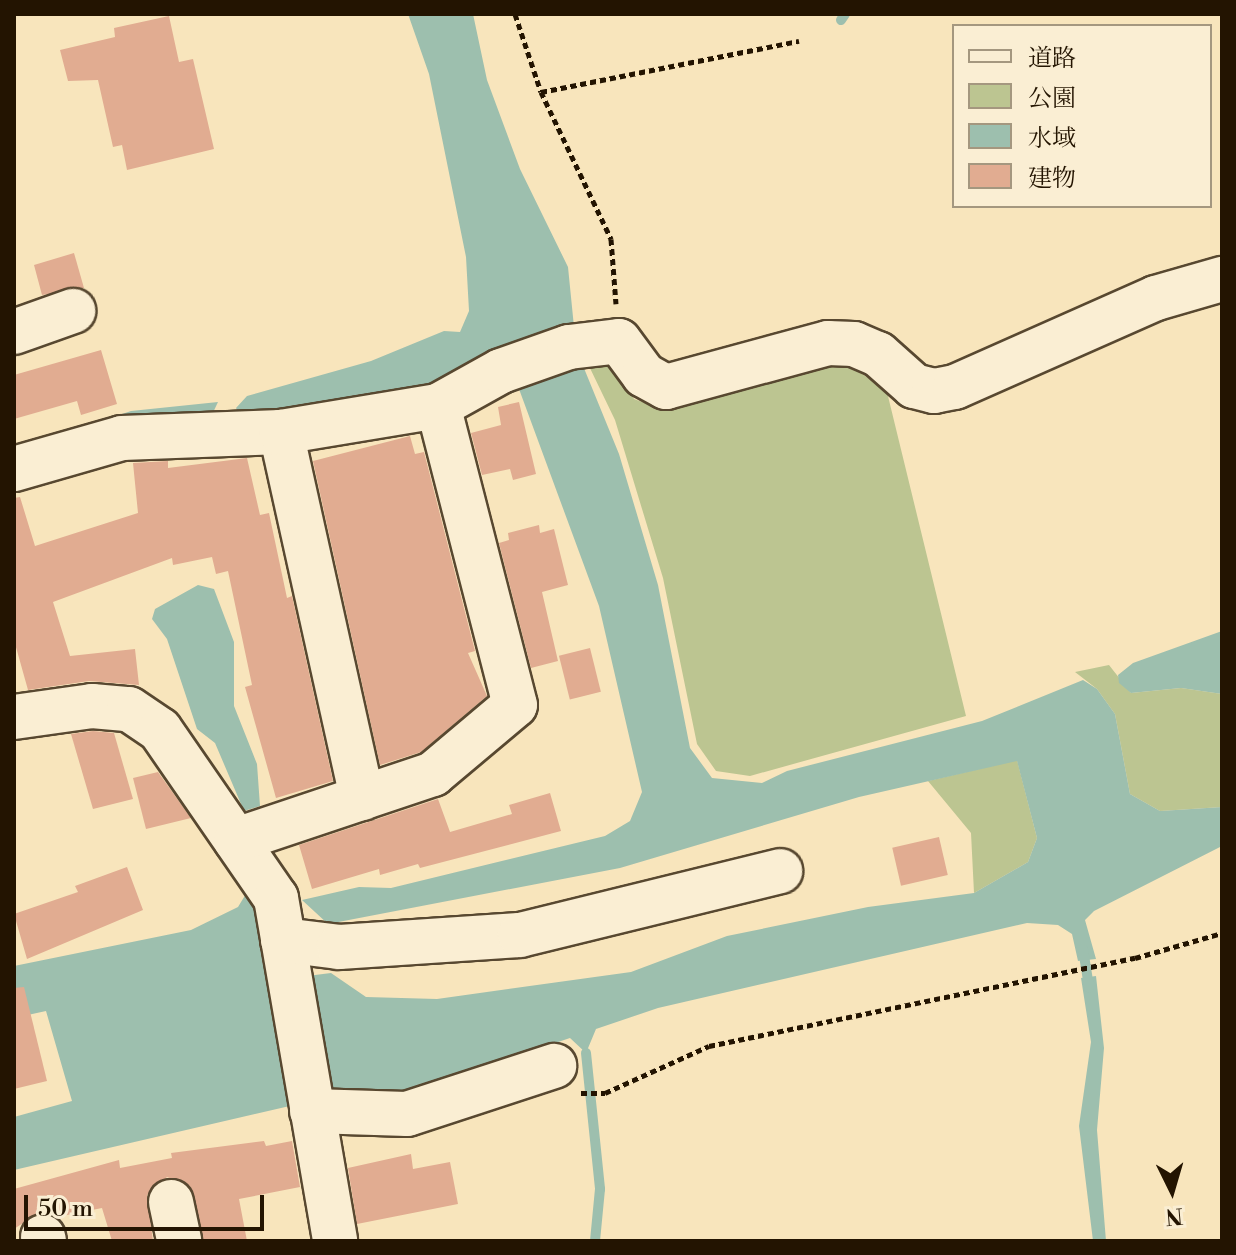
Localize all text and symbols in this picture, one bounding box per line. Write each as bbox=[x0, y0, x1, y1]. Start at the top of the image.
legend bbox=[952, 24, 1212, 208]
text: 道路 bbox=[1028, 44, 1076, 74]
text: 公園 bbox=[1028, 84, 1076, 114]
text: 水域 bbox=[1028, 124, 1076, 154]
text: 建物 bbox=[1028, 164, 1076, 194]
north arrow bbox=[1132, 1151, 1212, 1231]
scale bar bbox=[28, 1179, 268, 1229]
text: 50 m bbox=[38, 1194, 93, 1224]
text: N bbox=[1164, 1201, 1184, 1230]

